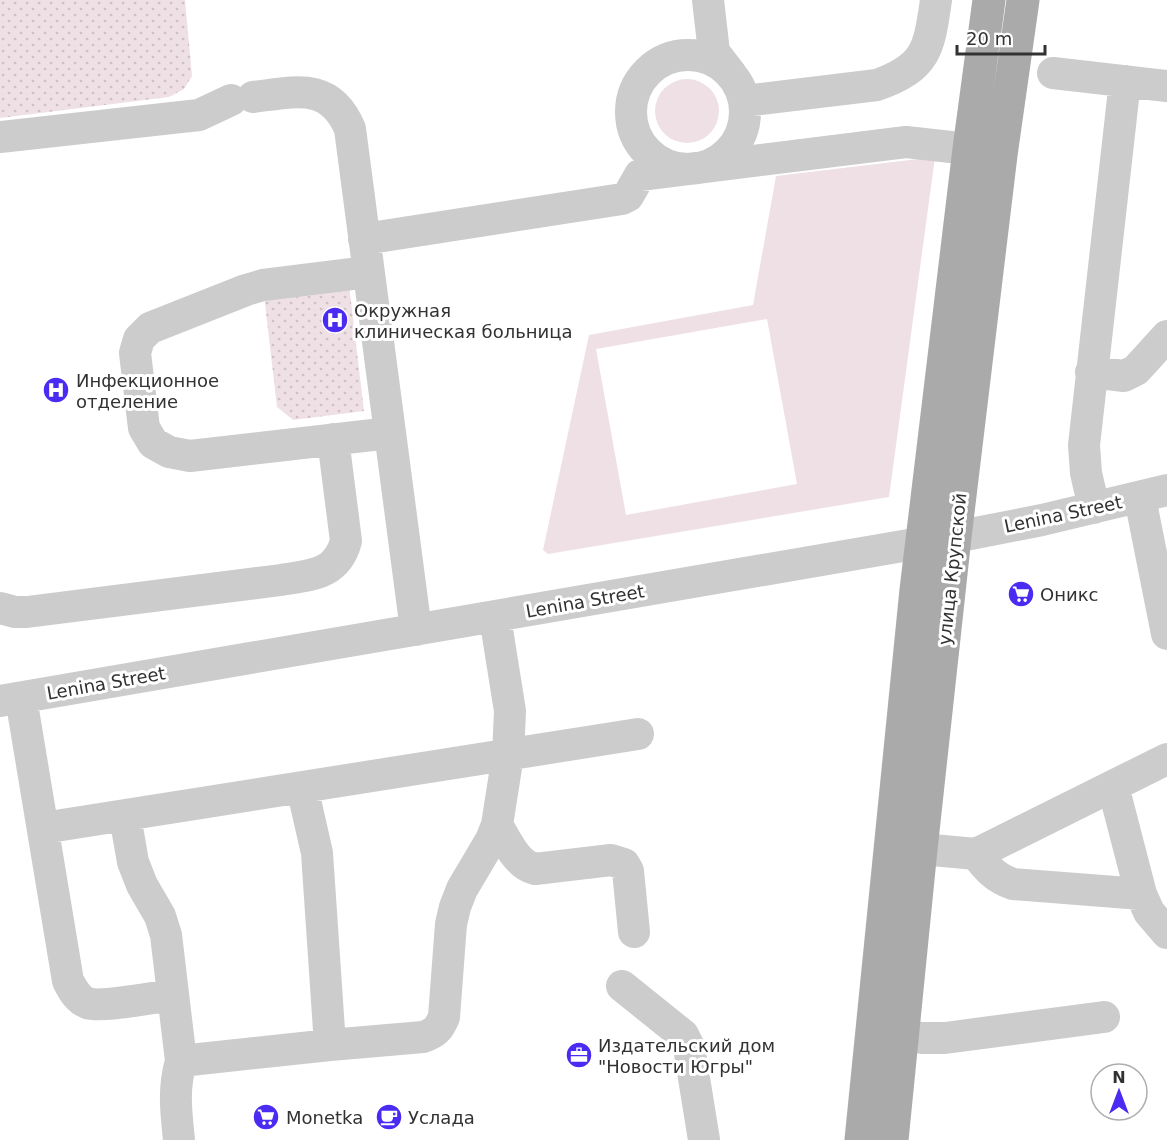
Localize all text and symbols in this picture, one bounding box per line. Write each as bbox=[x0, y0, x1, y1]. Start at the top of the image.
scale bar bbox=[957, 18, 1046, 56]
text: 20 m bbox=[966, 28, 1012, 49]
place label: Окружная клиническая больница bbox=[354, 300, 573, 342]
hospital icon: Окружная клиническая больница bbox=[320, 305, 350, 335]
place label: Инфекционное отделение bbox=[76, 370, 219, 412]
hospital icon: Инфекционное отделение bbox=[41, 375, 71, 405]
street label: Lenina Street bbox=[1002, 491, 1124, 537]
street label: улица Крупской bbox=[934, 492, 970, 646]
supermarket icon: Оникс bbox=[1006, 579, 1036, 609]
street label: Lenina Street bbox=[524, 580, 646, 622]
place label: Оникс bbox=[1040, 584, 1098, 605]
street label: Lenina Street bbox=[45, 662, 167, 704]
place label: Издательский дом "Новости Югры" bbox=[598, 1035, 775, 1077]
office icon: Издательский дом "Новости Югры" bbox=[564, 1040, 594, 1070]
north arrow bbox=[1089, 1062, 1149, 1122]
text: N bbox=[1112, 1068, 1126, 1087]
supermarket icon: Monetka bbox=[251, 1102, 281, 1132]
cafe icon: Услада bbox=[374, 1102, 404, 1132]
place label: Monetka bbox=[286, 1107, 363, 1128]
place label: Услада bbox=[408, 1107, 475, 1128]

